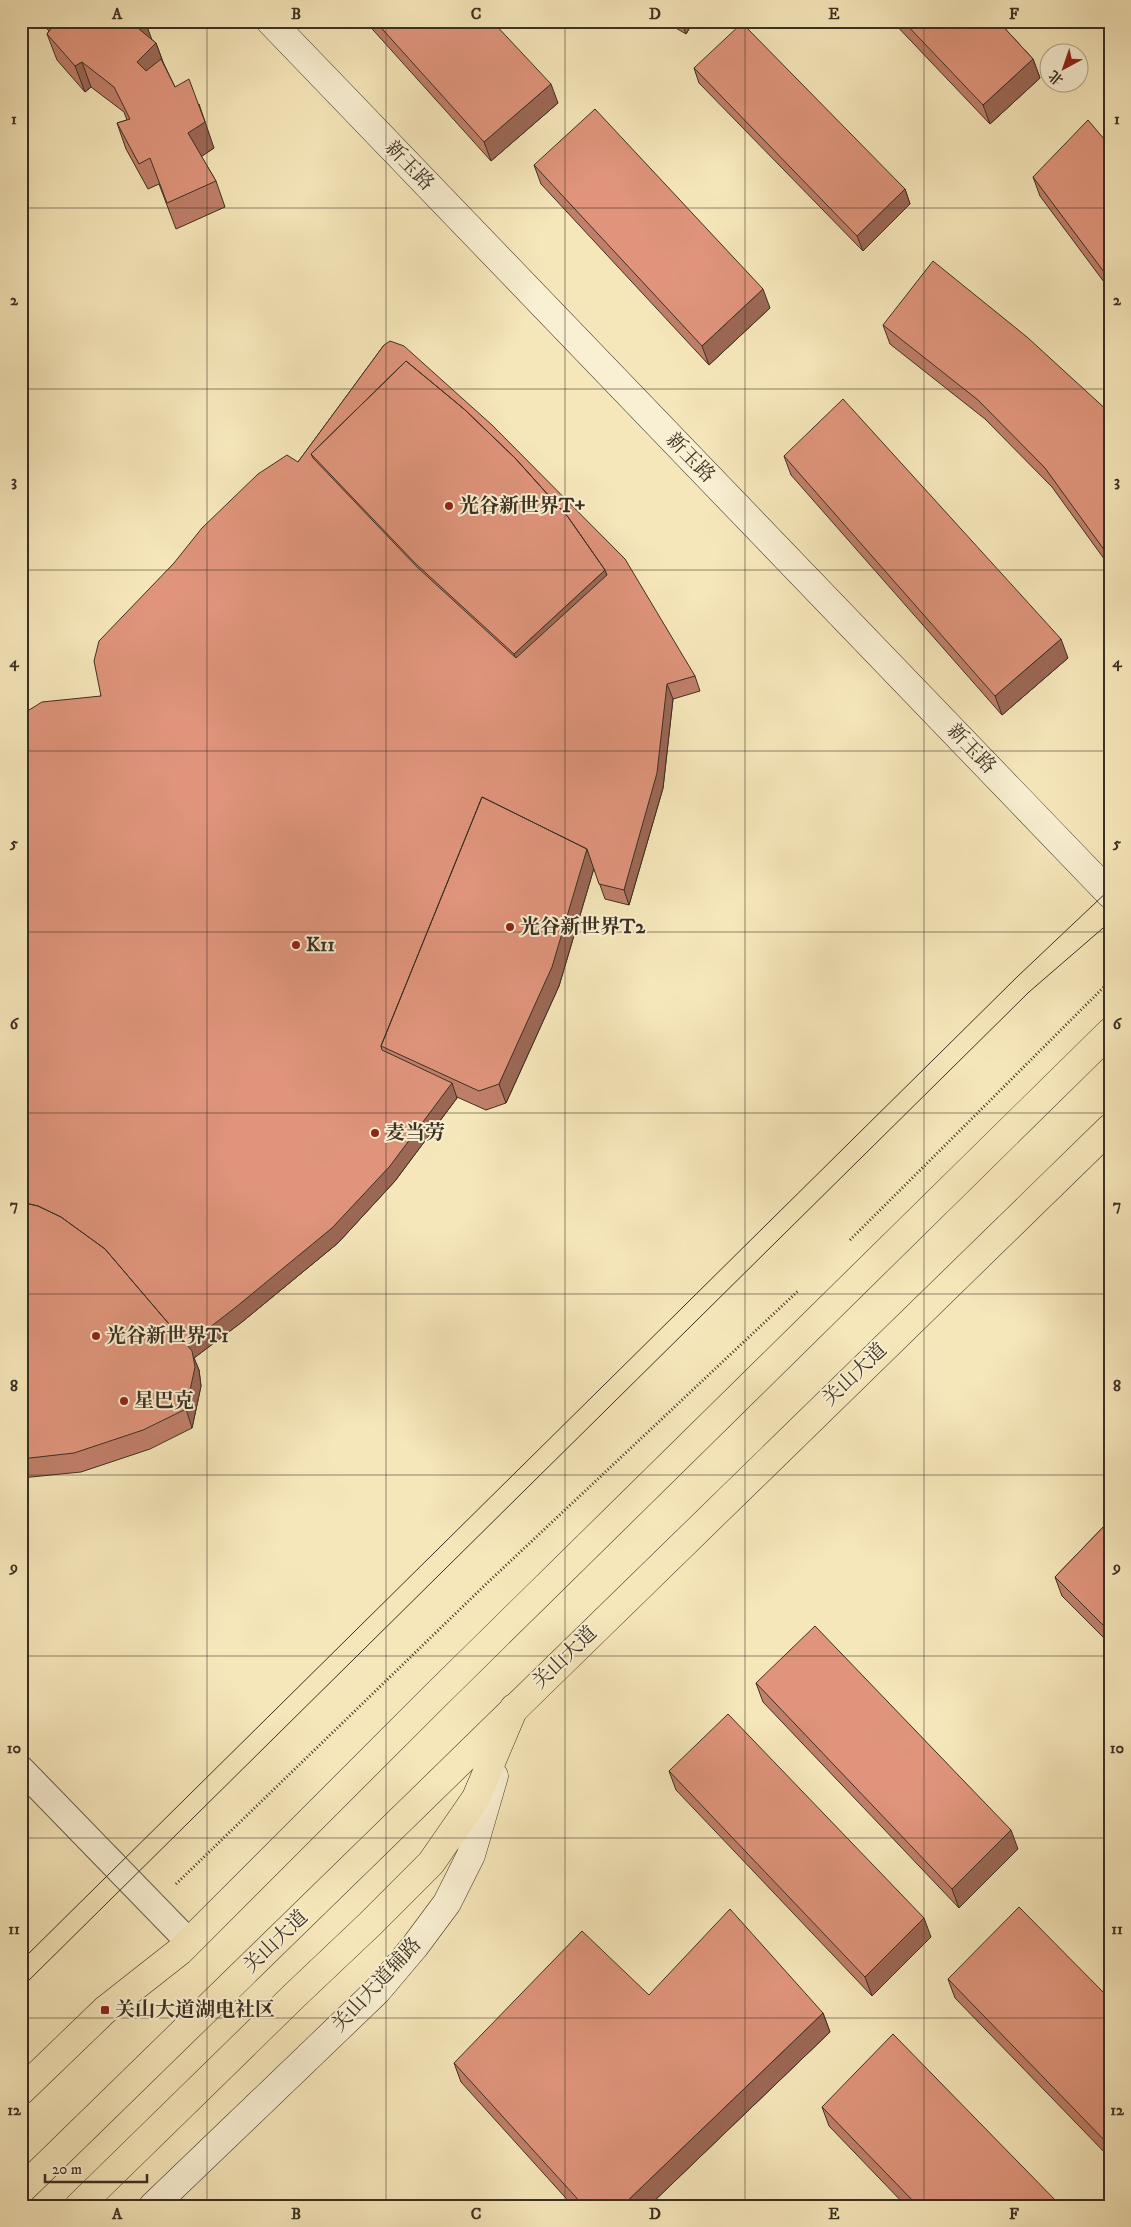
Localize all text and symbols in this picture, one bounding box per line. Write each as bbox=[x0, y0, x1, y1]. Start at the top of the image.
text: A bbox=[111, 4, 123, 24]
text: B bbox=[291, 4, 301, 24]
text: C bbox=[471, 4, 481, 24]
text: D bbox=[649, 4, 661, 24]
text: E bbox=[828, 4, 840, 24]
text: F bbox=[1009, 4, 1019, 24]
north arrow bbox=[1038, 42, 1088, 92]
text: 北 bbox=[1045, 66, 1067, 89]
text: 1 bbox=[11, 109, 17, 129]
text: 1 bbox=[1114, 109, 1120, 129]
street label: 新玉路 bbox=[379, 136, 439, 196]
text: 2 bbox=[10, 290, 19, 310]
text: 2 bbox=[1113, 290, 1122, 310]
street label: 新玉路 bbox=[660, 428, 720, 488]
text: 3 bbox=[11, 471, 17, 491]
text: 3 bbox=[1114, 471, 1120, 491]
place label: 光谷新世界T+ bbox=[459, 494, 586, 519]
marker: 光谷新世界T+ bbox=[443, 500, 455, 512]
text: 4 bbox=[8, 652, 19, 672]
text: 4 bbox=[1111, 652, 1122, 672]
street label: 新玉路 bbox=[941, 719, 1001, 779]
text: 5 bbox=[9, 833, 18, 853]
text: 5 bbox=[1112, 833, 1121, 853]
place label: 光谷新世界T2 bbox=[520, 915, 646, 940]
marker: 光谷新世界T2 bbox=[504, 921, 516, 933]
place label: K11 bbox=[306, 933, 335, 958]
marker: K11 bbox=[290, 939, 302, 951]
text: 6 bbox=[10, 1014, 20, 1034]
text: 6 bbox=[1113, 1014, 1123, 1034]
place label: 麦当劳 bbox=[385, 1121, 445, 1146]
marker: 麦当劳 bbox=[369, 1127, 381, 1139]
text: 7 bbox=[10, 1195, 18, 1215]
text: 7 bbox=[1113, 1195, 1121, 1215]
place label: 光谷新世界T1 bbox=[106, 1324, 229, 1349]
marker: 光谷新世界T1 bbox=[90, 1330, 102, 1342]
street label: 关山大道 bbox=[818, 1338, 892, 1412]
text: 8 bbox=[10, 1376, 18, 1396]
text: 8 bbox=[1113, 1376, 1121, 1396]
place label: 星巴克 bbox=[134, 1389, 194, 1414]
marker: 星巴克 bbox=[118, 1395, 130, 1407]
text: 9 bbox=[9, 1557, 18, 1577]
text: 9 bbox=[1112, 1557, 1121, 1577]
street label: 关山大道 bbox=[528, 1621, 602, 1695]
text: 10 bbox=[7, 1738, 22, 1758]
text: 10 bbox=[1110, 1738, 1125, 1758]
street label: 关山大道 bbox=[239, 1905, 313, 1979]
text: 11 bbox=[8, 1919, 20, 1939]
text: 11 bbox=[1111, 1919, 1123, 1939]
street label: 关山大道辅路 bbox=[327, 1933, 427, 2037]
place label: 关山大道湖电社区 bbox=[115, 1998, 275, 2023]
marker: 关山大道湖电社区 bbox=[99, 2004, 111, 2016]
text: 12 bbox=[7, 2100, 22, 2120]
text: 12 bbox=[1110, 2100, 1125, 2120]
scale bar bbox=[45, 2152, 148, 2184]
text: 20 m bbox=[52, 2160, 82, 2179]
text: A bbox=[111, 2204, 123, 2224]
text: B bbox=[291, 2204, 301, 2224]
text: C bbox=[471, 2204, 481, 2224]
text: D bbox=[649, 2204, 661, 2224]
text: E bbox=[828, 2204, 840, 2224]
text: F bbox=[1009, 2204, 1019, 2224]

